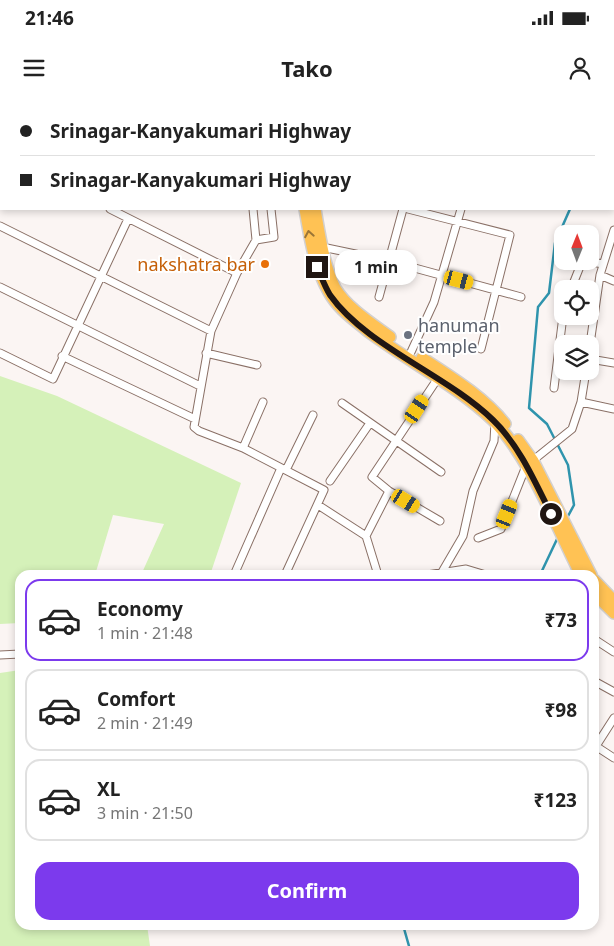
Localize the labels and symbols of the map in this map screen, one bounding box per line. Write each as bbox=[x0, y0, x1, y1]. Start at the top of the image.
north arrow bbox=[554, 225, 599, 270]
one-way arrow bbox=[305, 230, 315, 239]
callout: 1 min bbox=[334, 250, 417, 284]
place label: nakshatra bar bbox=[137, 252, 256, 276]
route end bbox=[306, 256, 328, 278]
marker: nakshatra bar bbox=[259, 258, 271, 270]
car bbox=[442, 269, 475, 291]
place label: hanuman temple bbox=[418, 313, 500, 358]
marker: hanuman temple bbox=[402, 329, 414, 341]
car bbox=[402, 392, 431, 426]
car bbox=[389, 487, 422, 515]
car bbox=[494, 497, 519, 531]
route start bbox=[540, 503, 562, 525]

